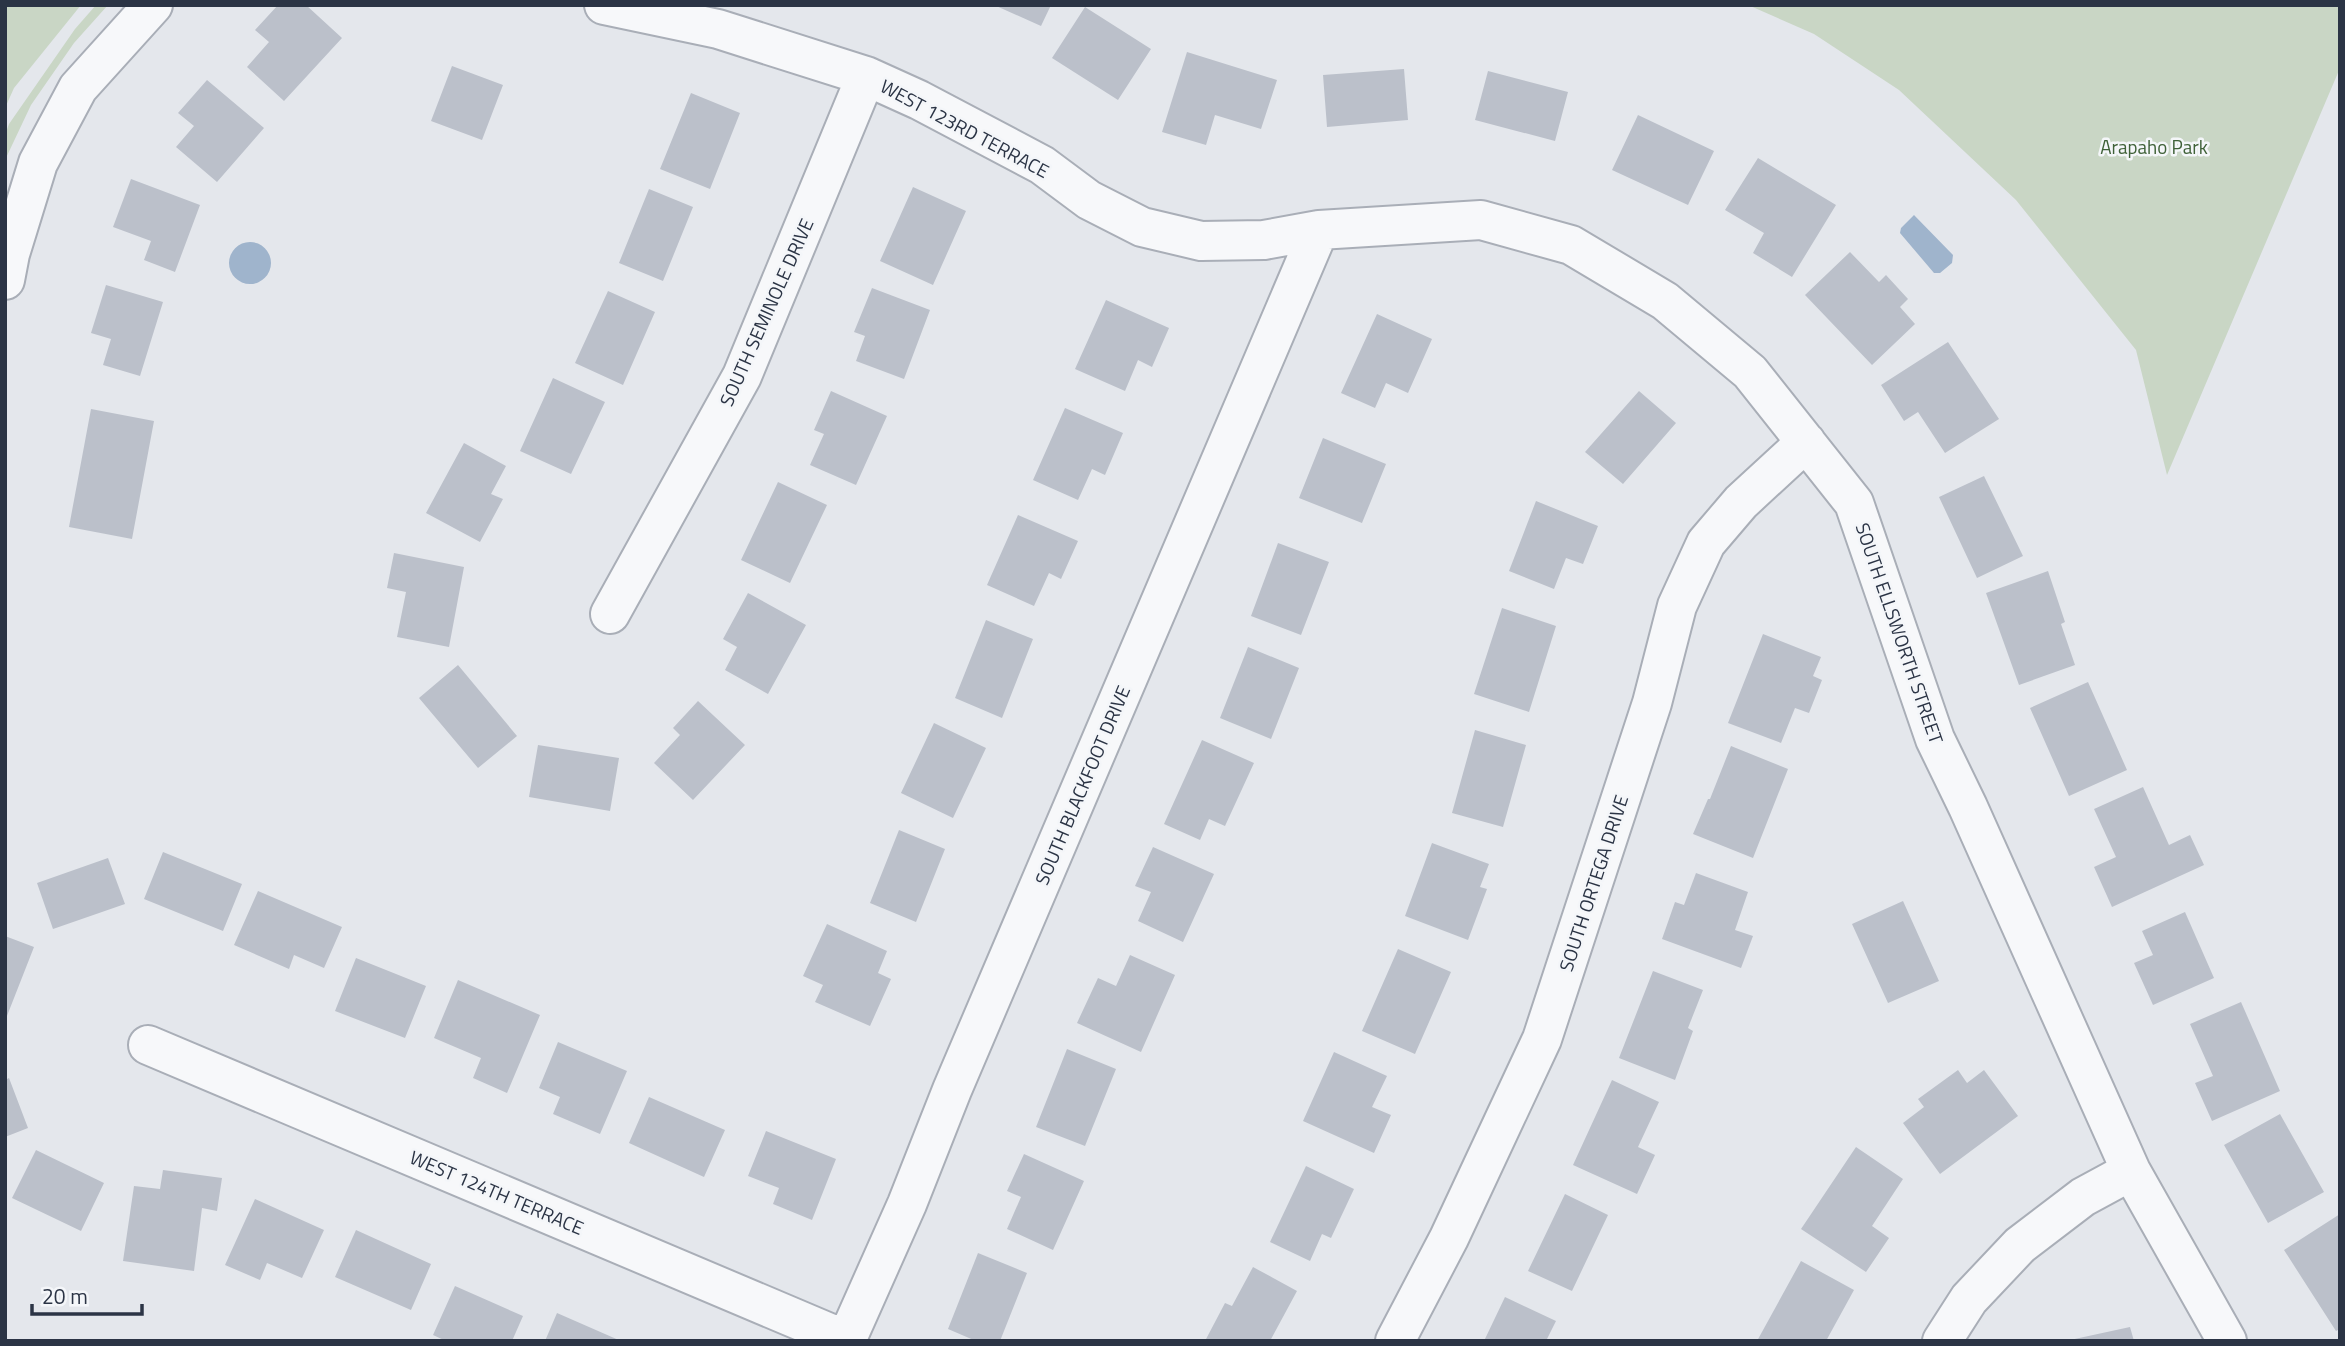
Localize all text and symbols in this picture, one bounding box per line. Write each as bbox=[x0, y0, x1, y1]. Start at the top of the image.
street label: WEST 123RD TERRACE bbox=[875, 71, 1055, 185]
park label: Arapaho Park bbox=[2100, 132, 2208, 161]
street label: SOUTH SEMINOLE DRIVE bbox=[711, 213, 821, 411]
street label: SOUTH ELLSWORTH STREET bbox=[1849, 519, 1951, 747]
street label: SOUTH BLACKFOOT DRIVE bbox=[1027, 681, 1137, 889]
street label: SOUTH ORTEGA DRIVE bbox=[1551, 791, 1635, 975]
street label: WEST 124TH TERRACE bbox=[406, 1142, 588, 1242]
scale bar bbox=[32, 1272, 142, 1316]
text: 20 m bbox=[42, 1280, 88, 1312]

